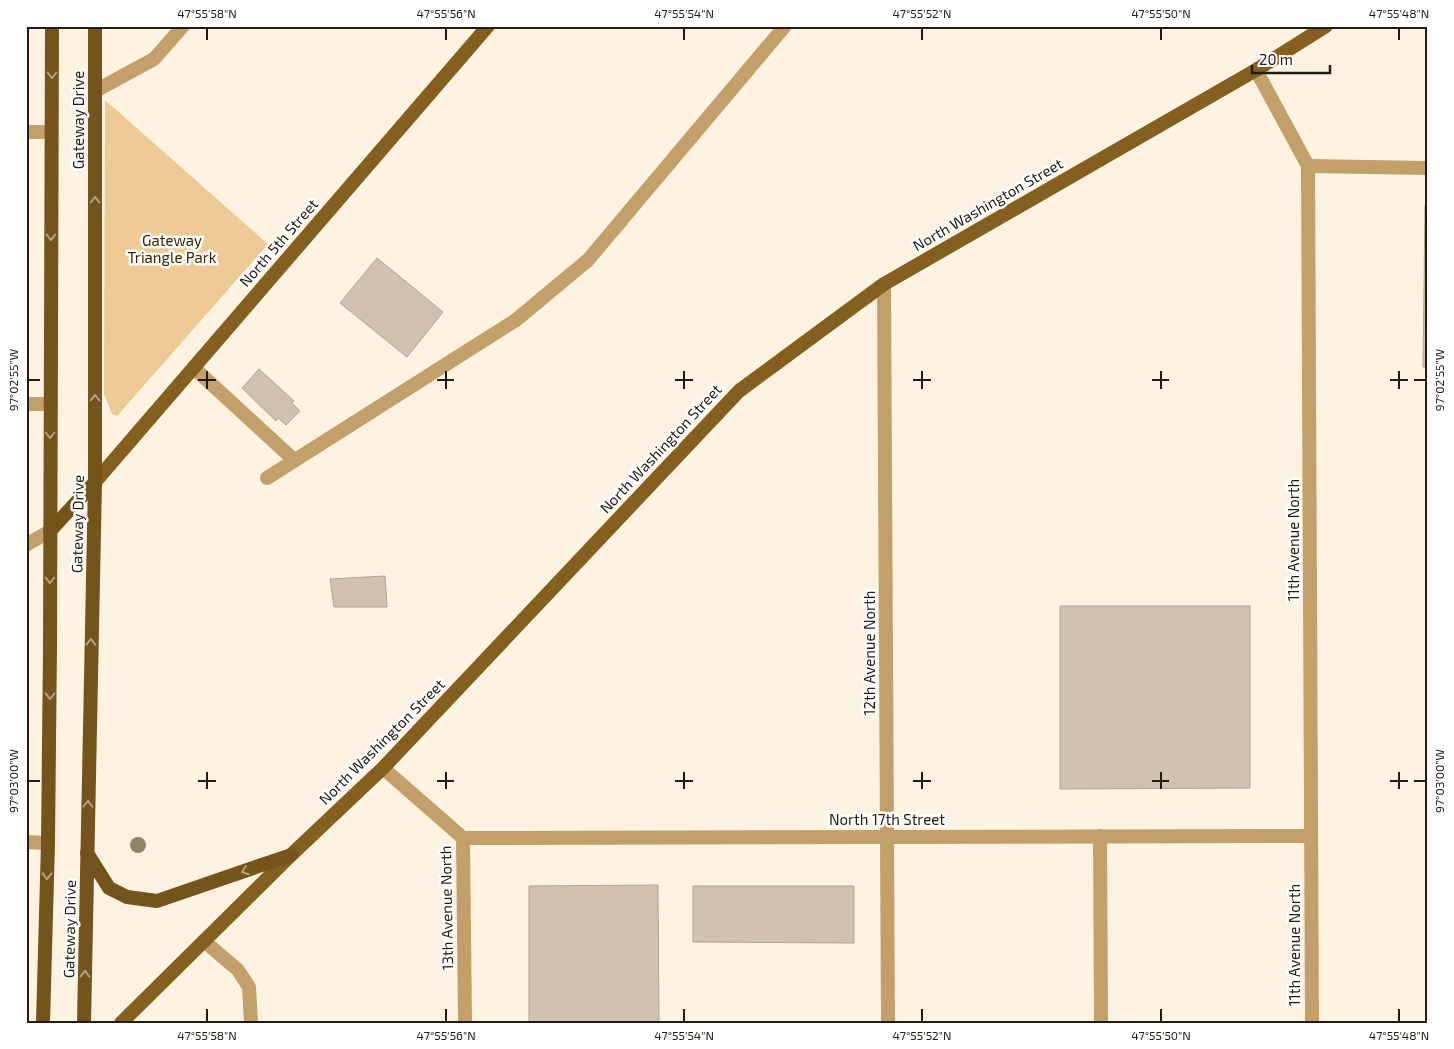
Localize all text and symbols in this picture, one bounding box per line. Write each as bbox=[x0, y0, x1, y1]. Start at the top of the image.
text: 47°55'58"N bbox=[177, 6, 237, 20]
text: 47°55'56"N bbox=[416, 6, 476, 20]
text: 47°55'54"N bbox=[654, 6, 714, 20]
text: 47°55'52"N bbox=[892, 6, 952, 20]
text: 47°55'50"N bbox=[1131, 6, 1191, 20]
text: 47°55'48"N bbox=[1369, 6, 1429, 20]
scale bar bbox=[1252, 42, 1329, 74]
text: 20 m bbox=[1259, 50, 1293, 68]
street label: Gateway Drive bbox=[69, 71, 87, 169]
one-way arrow bbox=[47, 72, 57, 79]
street label: North Washington Street bbox=[909, 154, 1066, 254]
street label: North 5th Street bbox=[235, 195, 321, 290]
one-way arrow bbox=[90, 196, 100, 204]
park label: Gateway Triangle Park bbox=[128, 231, 217, 266]
one-way arrow bbox=[46, 234, 56, 242]
text: 97°02'55"W bbox=[6, 349, 20, 411]
text: 97°02'55"W bbox=[1432, 349, 1446, 411]
street label: North Washington Street bbox=[596, 380, 725, 517]
one-way arrow bbox=[90, 394, 100, 402]
one-way arrow bbox=[45, 432, 55, 439]
street label: Gateway Drive bbox=[67, 475, 87, 573]
street label: 11th Avenue North bbox=[1284, 479, 1302, 601]
one-way arrow bbox=[45, 576, 55, 584]
street label: 12th Avenue North bbox=[860, 591, 878, 715]
one-way arrow bbox=[86, 638, 96, 646]
street label: North Washington Street bbox=[315, 675, 448, 808]
one-way arrow bbox=[45, 692, 55, 700]
text: 97°03'00"W bbox=[6, 749, 20, 813]
text: 97°03'00"W bbox=[1432, 749, 1446, 813]
one-way arrow bbox=[83, 800, 93, 808]
street label: North 17th Street bbox=[829, 810, 945, 828]
street label: 13th Avenue North bbox=[436, 845, 456, 971]
one-way arrow bbox=[241, 865, 249, 875]
one-way arrow bbox=[42, 872, 53, 880]
street label: Gateway Drive bbox=[59, 880, 79, 978]
street label: 11th Avenue North bbox=[1285, 884, 1303, 1006]
one-way arrow bbox=[80, 970, 90, 978]
text: 47°55'58"N bbox=[177, 1028, 237, 1042]
text: 47°55'56"N bbox=[416, 1028, 476, 1042]
text: 47°55'54"N bbox=[654, 1028, 714, 1042]
text: 47°55'52"N bbox=[892, 1028, 952, 1042]
text: 47°55'50"N bbox=[1131, 1028, 1191, 1042]
text: 47°55'48"N bbox=[1369, 1028, 1429, 1042]

